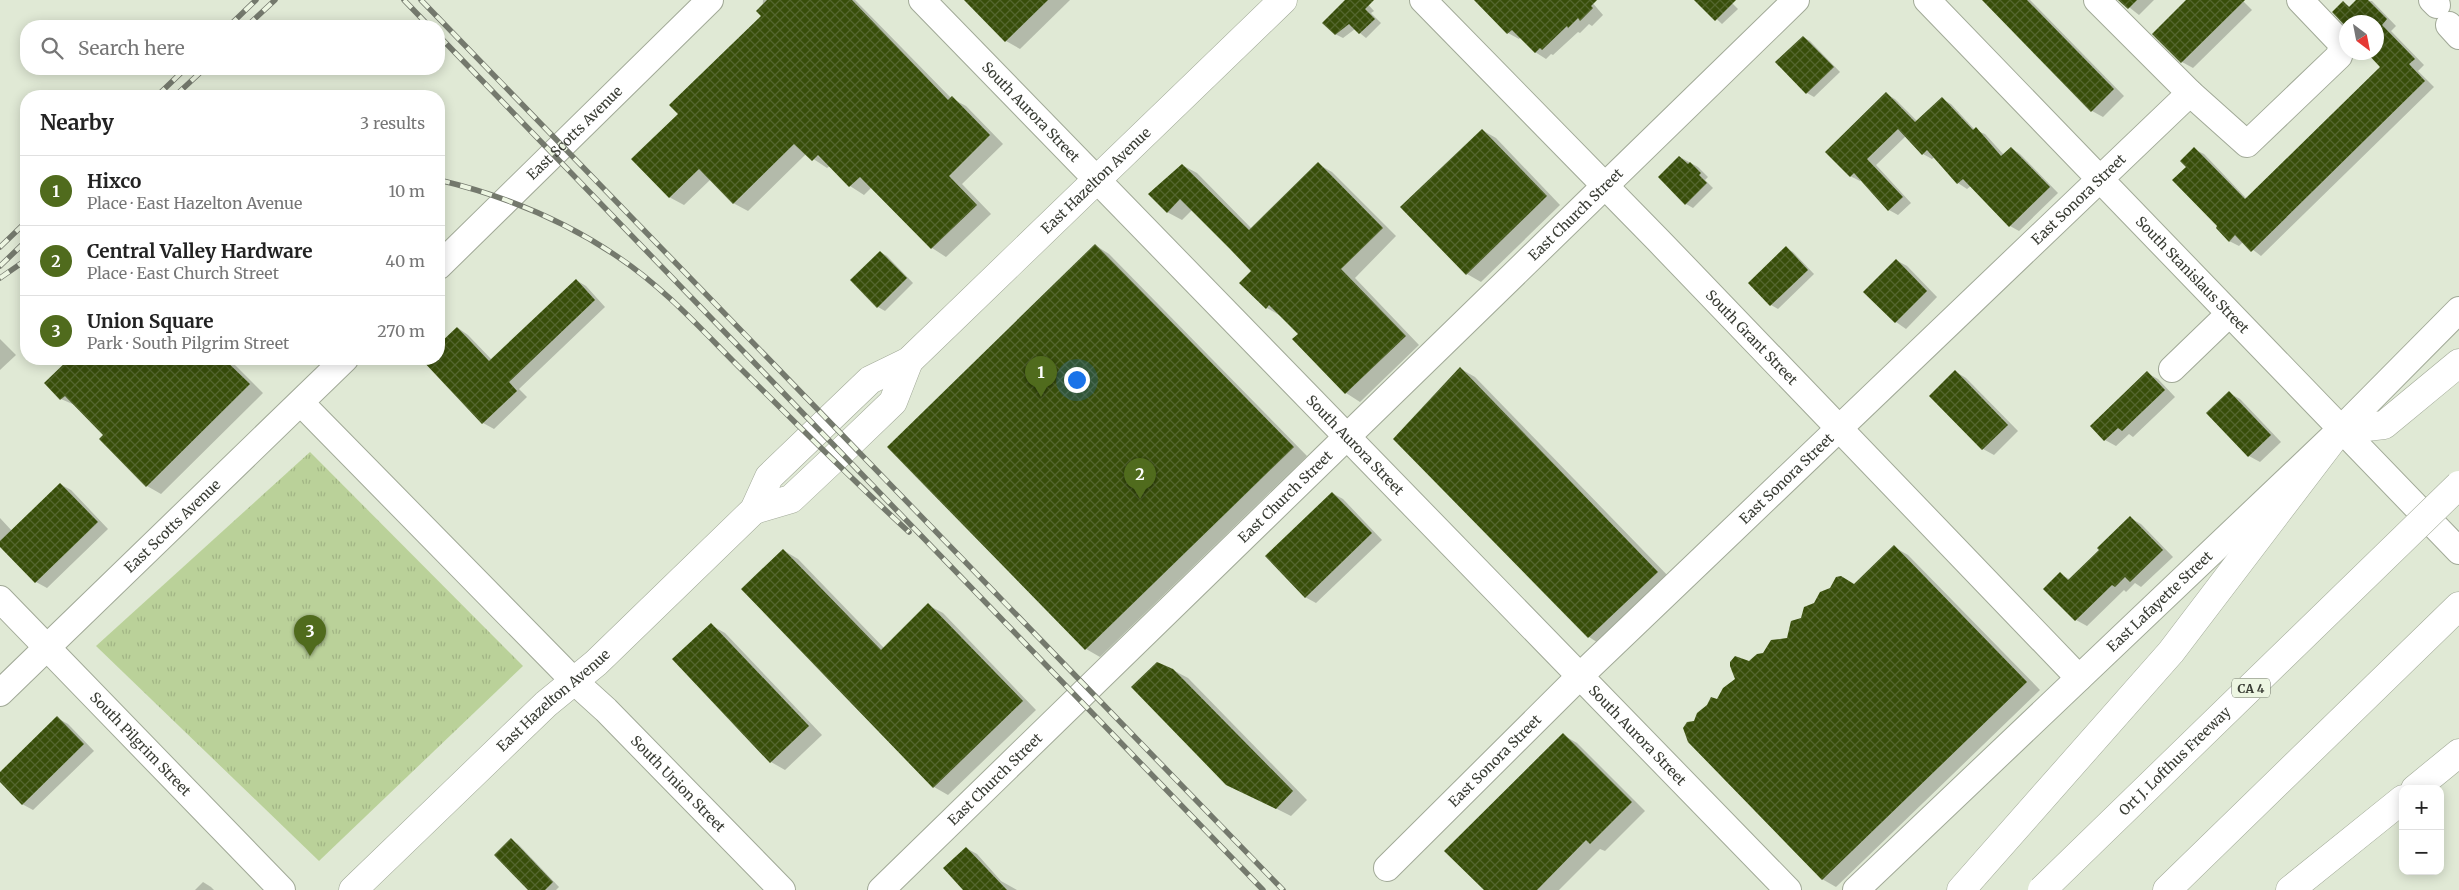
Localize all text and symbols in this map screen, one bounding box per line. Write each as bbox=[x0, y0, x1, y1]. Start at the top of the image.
north arrow bbox=[2339, 15, 2384, 60]
search box bbox=[20, 20, 445, 75]
icon: search bbox=[38, 34, 66, 62]
text: Search here bbox=[78, 36, 185, 60]
street label: South Aurora Street bbox=[978, 58, 1084, 166]
street label: East Scotts Avenue bbox=[523, 82, 626, 184]
text: Nearby bbox=[40, 109, 114, 136]
text: 3 results bbox=[360, 113, 425, 133]
street label: East Hazelton Avenue bbox=[1037, 124, 1154, 238]
street label: East Sonora Street bbox=[2028, 150, 2130, 249]
street label: East Church Street bbox=[1525, 164, 1627, 264]
text: Hixco bbox=[87, 169, 141, 193]
text: 1 bbox=[52, 181, 60, 201]
text: 10 m bbox=[388, 181, 425, 201]
text: Place · East Hazelton Avenue bbox=[87, 193, 302, 213]
street label: South Stanislaus Street bbox=[2132, 213, 2253, 337]
text: Central Valley Hardware bbox=[87, 239, 313, 263]
text: 2 bbox=[51, 251, 61, 271]
text: 40 m bbox=[385, 251, 425, 271]
text: Place · East Church Street bbox=[87, 263, 279, 283]
street label: South Grant Street bbox=[1702, 286, 1802, 389]
text: Union Square bbox=[87, 309, 214, 333]
text: 3 bbox=[51, 321, 61, 341]
text: 270 m bbox=[377, 321, 425, 341]
text: Park · South Pilgrim Street bbox=[87, 333, 289, 353]
pin: 1 bbox=[1025, 356, 1057, 397]
your location bbox=[1064, 367, 1090, 393]
street label: South Aurora Street bbox=[1302, 391, 1408, 499]
street label: East Sonora Street bbox=[1736, 429, 1838, 528]
street label: East Church Street bbox=[1234, 446, 1337, 547]
pin: 2 bbox=[1124, 458, 1156, 499]
street label: East Scotts Avenue bbox=[121, 476, 224, 577]
street label: East Lafayette Street bbox=[2103, 547, 2217, 656]
pin: 3 bbox=[294, 615, 326, 656]
street label: East Hazelton Avenue bbox=[493, 645, 614, 755]
road number: CA 4 bbox=[2232, 678, 2270, 698]
street label: South Aurora Street bbox=[1585, 682, 1691, 790]
street label: South Pilgrim Street bbox=[86, 688, 195, 800]
street label: Ort J. Lofthus Freeway bbox=[2115, 702, 2235, 819]
street label: East Sonora Street bbox=[1445, 710, 1545, 811]
street label: East Church Street bbox=[944, 729, 1046, 829]
street label: South Union Street bbox=[627, 732, 730, 836]
map controls bbox=[2399, 785, 2444, 875]
button: + bbox=[2399, 785, 2444, 830]
button: − bbox=[2399, 830, 2444, 875]

